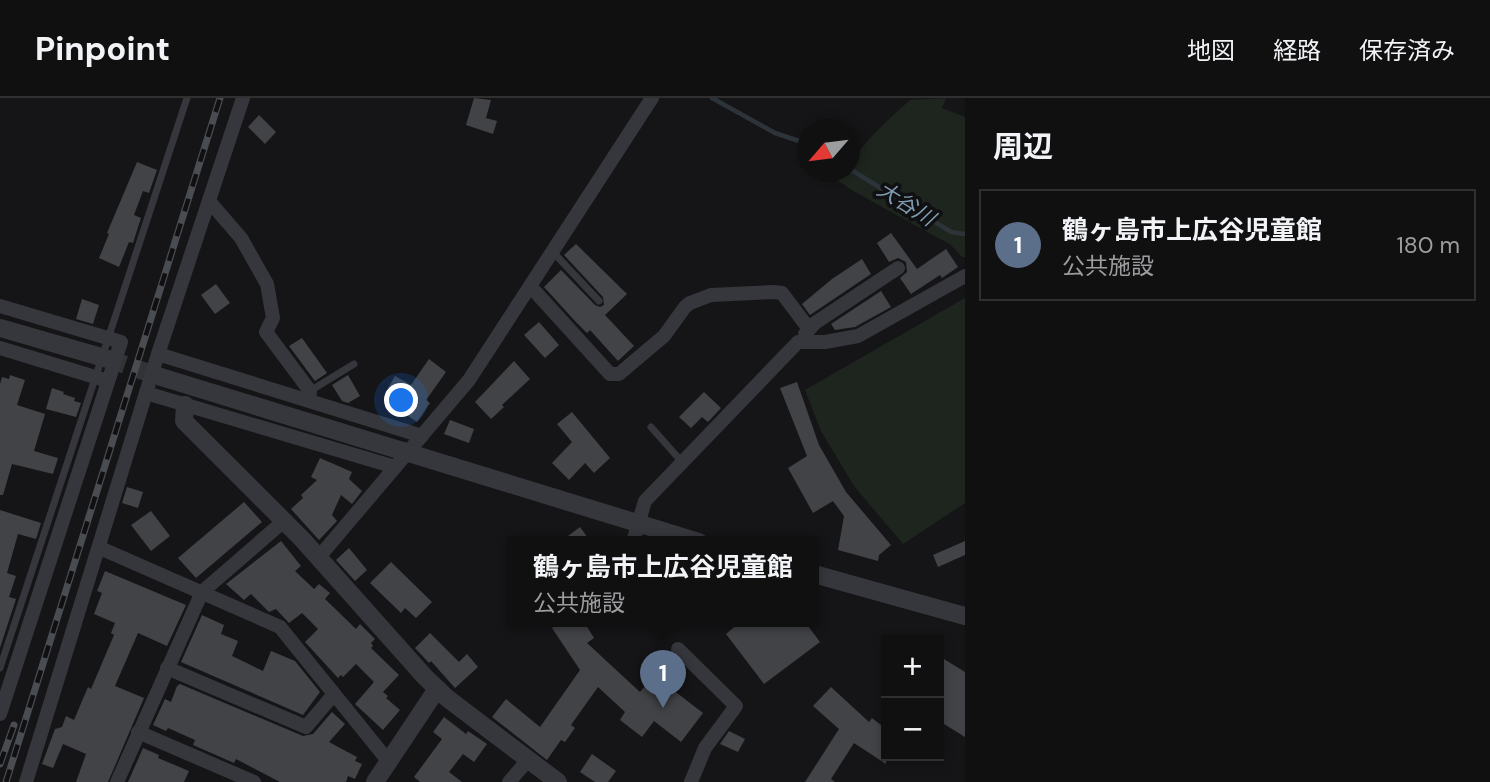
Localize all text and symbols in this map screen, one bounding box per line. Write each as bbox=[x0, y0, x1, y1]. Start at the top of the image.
text: Pinpoint bbox=[35, 27, 170, 70]
text: 地図 bbox=[1187, 35, 1235, 66]
text: 経路 bbox=[1273, 35, 1321, 66]
text: 保存済み bbox=[1359, 35, 1455, 66]
north arrow bbox=[797, 119, 860, 182]
text: 周辺 bbox=[993, 127, 1053, 166]
water label: 大谷川 bbox=[872, 175, 942, 234]
text: 鶴ヶ島市上広谷児童館 bbox=[1062, 213, 1322, 247]
text: 1 bbox=[1014, 230, 1022, 260]
text: 180 m bbox=[1396, 230, 1460, 260]
text: 公共施設 bbox=[1062, 251, 1154, 281]
your location bbox=[384, 383, 418, 417]
popup bbox=[507, 536, 819, 627]
text: 鶴ヶ島市上広谷児童館 bbox=[533, 550, 793, 584]
text: 公共施設 bbox=[533, 588, 625, 618]
map controls bbox=[881, 635, 944, 761]
button: + bbox=[881, 635, 944, 698]
pin: 1 bbox=[640, 650, 686, 708]
button: − bbox=[881, 698, 944, 761]

